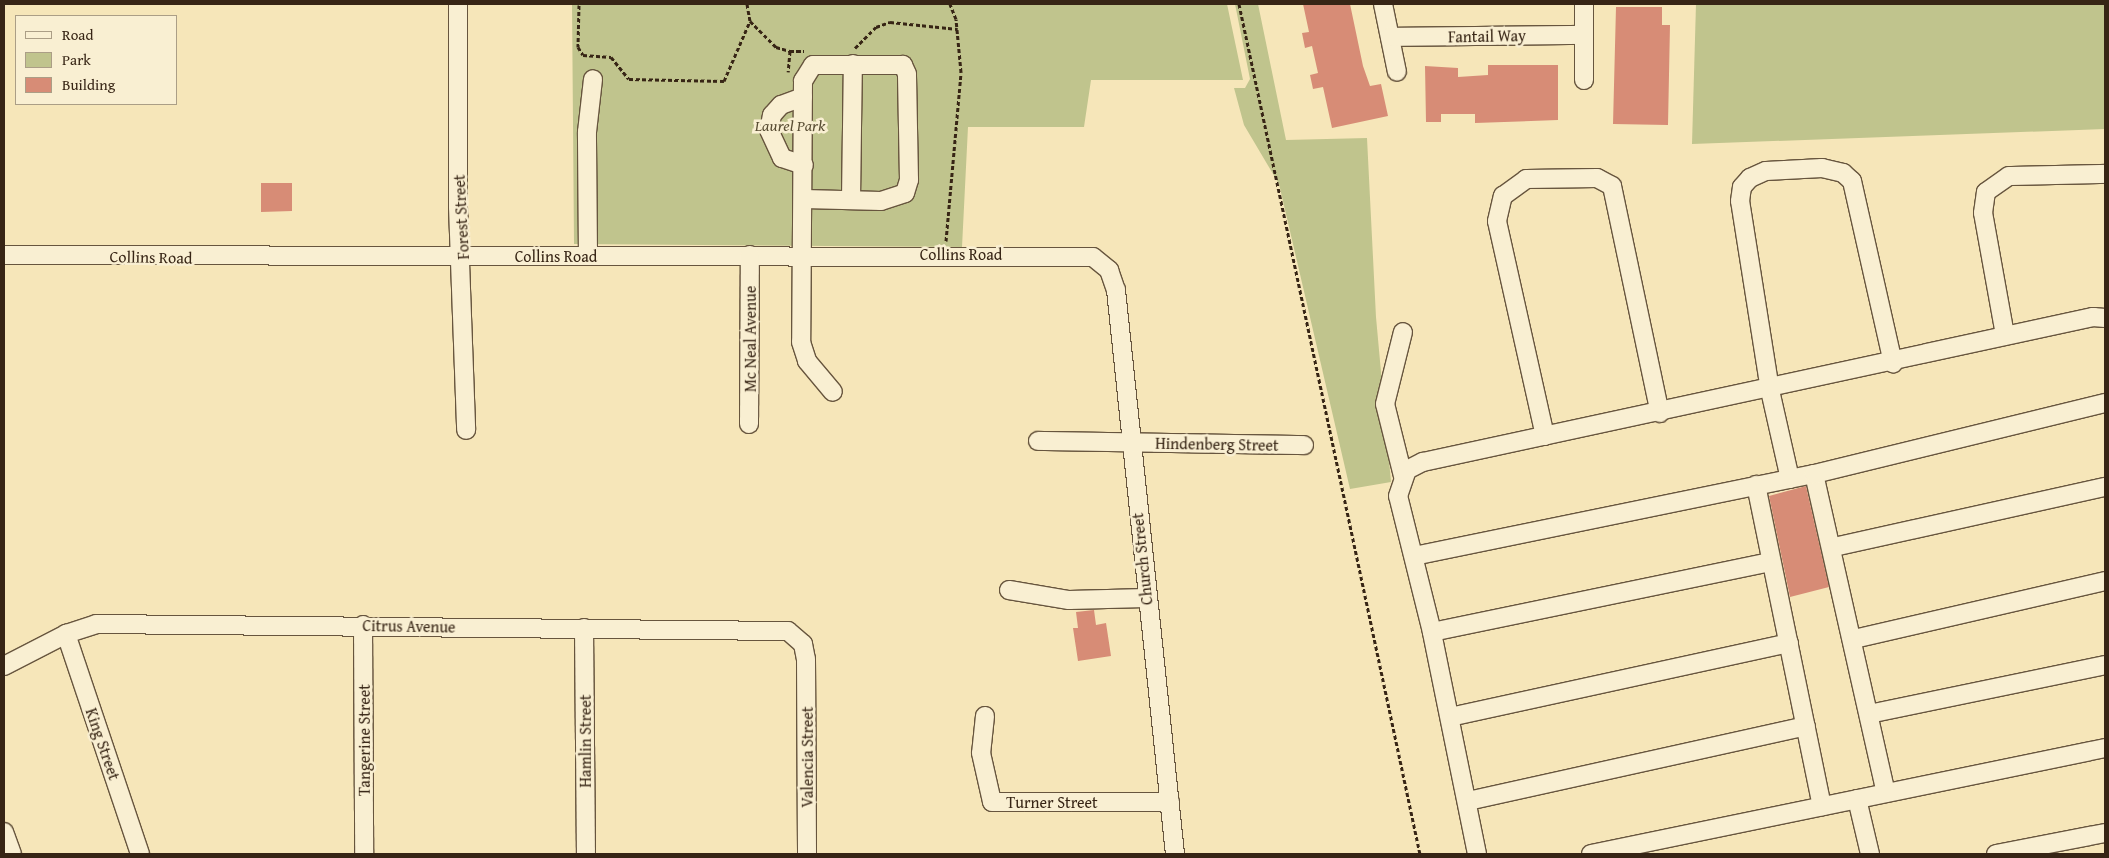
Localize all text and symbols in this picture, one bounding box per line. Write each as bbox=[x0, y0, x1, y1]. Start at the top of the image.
legend bbox=[15, 15, 178, 105]
text: Road bbox=[62, 24, 93, 45]
street label: Fantail Way bbox=[1448, 26, 1526, 46]
text: Park bbox=[62, 49, 91, 70]
text: Building bbox=[62, 74, 115, 95]
park label: Laurel Park bbox=[755, 115, 825, 135]
street label: Forest Street bbox=[449, 174, 473, 260]
street label: Collins Road bbox=[920, 244, 1002, 264]
street label: Collins Road bbox=[515, 246, 597, 266]
street label: Collins Road bbox=[110, 247, 192, 267]
street label: Mc Neal Avenue bbox=[740, 286, 760, 392]
street label: Hindenberg Street bbox=[1155, 433, 1279, 455]
street label: Church Street bbox=[1128, 512, 1156, 606]
street label: Citrus Avenue bbox=[362, 616, 456, 636]
street label: Tangerine Street bbox=[354, 684, 374, 796]
street label: Hamlin Street bbox=[575, 694, 595, 788]
street label: King Street bbox=[82, 705, 124, 783]
street label: Valencia Street bbox=[797, 706, 817, 808]
street label: Turner Street bbox=[1006, 792, 1098, 812]

